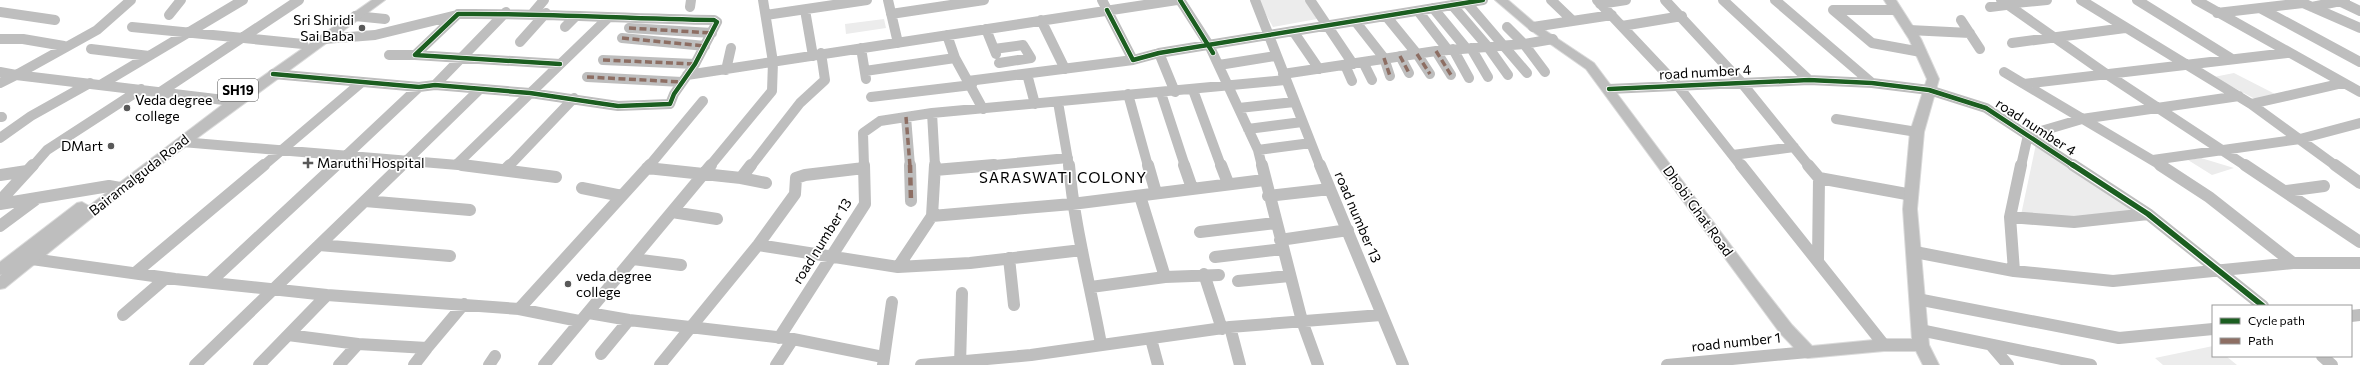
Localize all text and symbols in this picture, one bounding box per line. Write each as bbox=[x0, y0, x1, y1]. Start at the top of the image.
place label: Sri Shiridi Sai Baba bbox=[293, 11, 354, 44]
marker: Sri Shiridi Sai Baba bbox=[357, 23, 367, 33]
street label: road number 4 bbox=[1658, 61, 1752, 82]
road number: SH19 bbox=[218, 79, 258, 101]
place label: Veda degree college bbox=[135, 91, 212, 124]
street label: road number 4 bbox=[1993, 94, 2080, 159]
marker: Veda degree college bbox=[122, 103, 132, 113]
street label: Bairamalguda Road bbox=[85, 130, 192, 219]
place label: DMart bbox=[61, 137, 103, 154]
marker: DMart bbox=[106, 141, 116, 151]
place label: Maruthi Hospital bbox=[317, 154, 425, 171]
marker: Maruthi Hospital bbox=[302, 157, 314, 169]
street label: Dhobi Ghat Road bbox=[1660, 162, 1737, 259]
district label: SARASWATI COLONY bbox=[979, 168, 1147, 186]
street label: road number 13 bbox=[1332, 168, 1385, 265]
street label: road number 13 bbox=[788, 195, 855, 287]
place label: veda degree college bbox=[576, 267, 652, 300]
marker: veda degree college bbox=[563, 279, 573, 289]
legend bbox=[2212, 305, 2352, 357]
text: Cycle path bbox=[2248, 313, 2305, 327]
street label: road number 1 bbox=[1690, 328, 1781, 355]
text: Path bbox=[2248, 333, 2274, 347]

